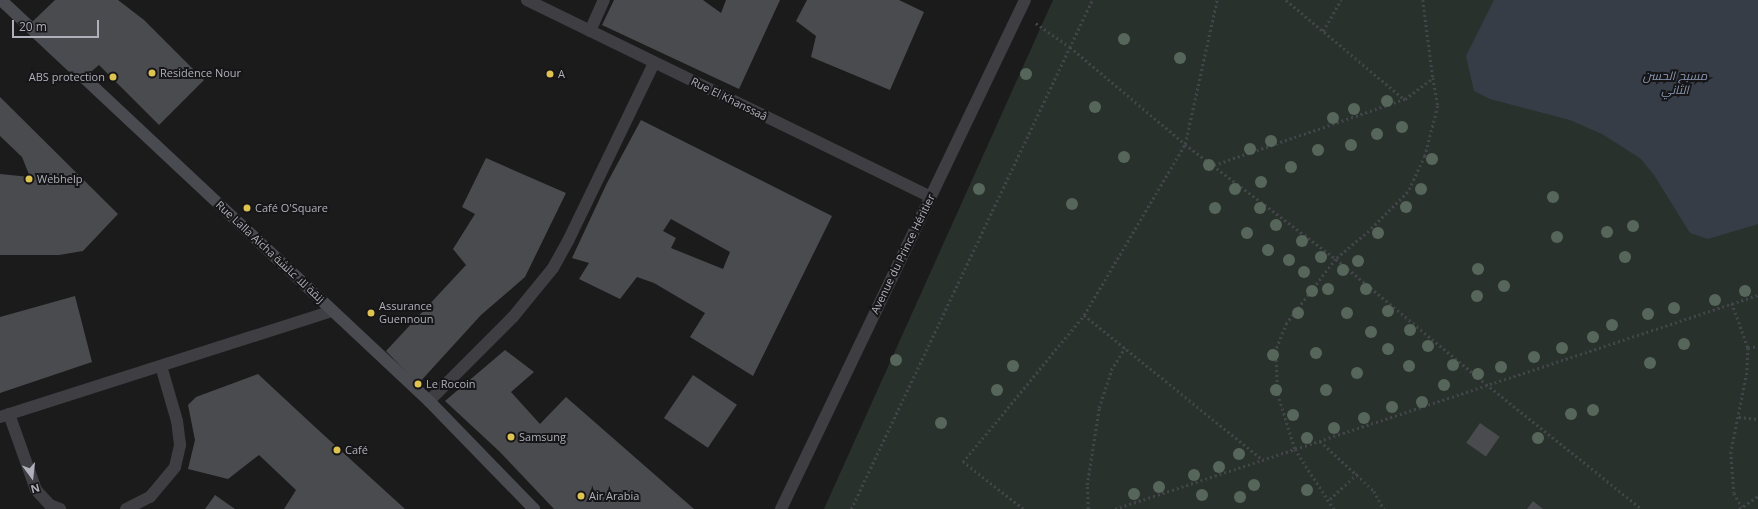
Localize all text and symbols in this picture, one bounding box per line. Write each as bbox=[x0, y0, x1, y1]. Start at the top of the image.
scale bar bbox=[14, 12, 101, 38]
text: 20 m bbox=[19, 18, 47, 35]
place label: Residence Nour bbox=[160, 66, 241, 80]
place label: A bbox=[558, 67, 565, 81]
marker: Residence Nour bbox=[147, 68, 157, 78]
marker: A bbox=[545, 69, 555, 79]
water label: مسبح الحسن الثاني bbox=[1643, 69, 1707, 97]
place label: ABS protection bbox=[29, 70, 105, 84]
marker: ABS protection bbox=[108, 72, 118, 82]
street label: Rue El Khanssaâ bbox=[689, 75, 769, 123]
place label: Webhelp bbox=[37, 172, 82, 186]
marker: Webhelp bbox=[24, 174, 34, 184]
street label: Avenue du Prince Héritier bbox=[868, 192, 938, 316]
street label: Rue Lalla Aicha زنقة للا عائشة bbox=[213, 198, 327, 306]
place label: Café O'Square bbox=[255, 201, 328, 215]
marker: Café O'Square bbox=[242, 203, 252, 213]
place label: Assurance Guennoun bbox=[379, 300, 434, 326]
marker: Assurance Guennoun bbox=[366, 308, 376, 318]
place label: Le Rocoin bbox=[426, 377, 476, 391]
marker: Le Rocoin bbox=[413, 379, 423, 389]
place label: Samsung bbox=[519, 430, 566, 444]
marker: Samsung bbox=[506, 432, 516, 442]
place label: Café bbox=[345, 443, 368, 457]
marker: Café bbox=[332, 445, 342, 455]
north arrow bbox=[12, 457, 52, 497]
text: N bbox=[29, 481, 42, 497]
place label: Air Arabia bbox=[589, 489, 639, 503]
marker: Air Arabia bbox=[576, 491, 586, 501]

